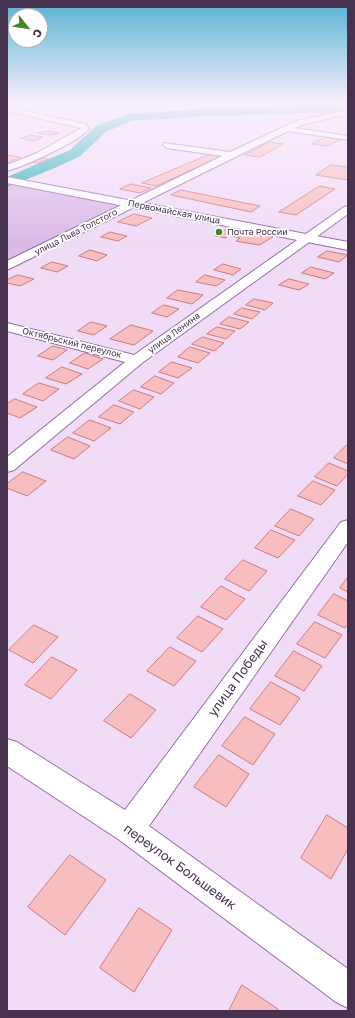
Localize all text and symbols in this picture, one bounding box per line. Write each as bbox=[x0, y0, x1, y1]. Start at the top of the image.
north arrow bbox=[8, 8, 48, 48]
text: С bbox=[30, 27, 46, 40]
street label: Первомайская улица bbox=[127, 198, 221, 226]
street label: улица Льва Толстого bbox=[33, 206, 119, 258]
marker: Почта России bbox=[214, 227, 224, 237]
place label: Почта России bbox=[227, 227, 288, 237]
street label: улица Ленина bbox=[146, 310, 202, 356]
street label: Октябрьский переулок bbox=[21, 325, 123, 361]
street label: улица Победы bbox=[205, 636, 271, 720]
street label: переулок Большевик bbox=[121, 821, 239, 913]

